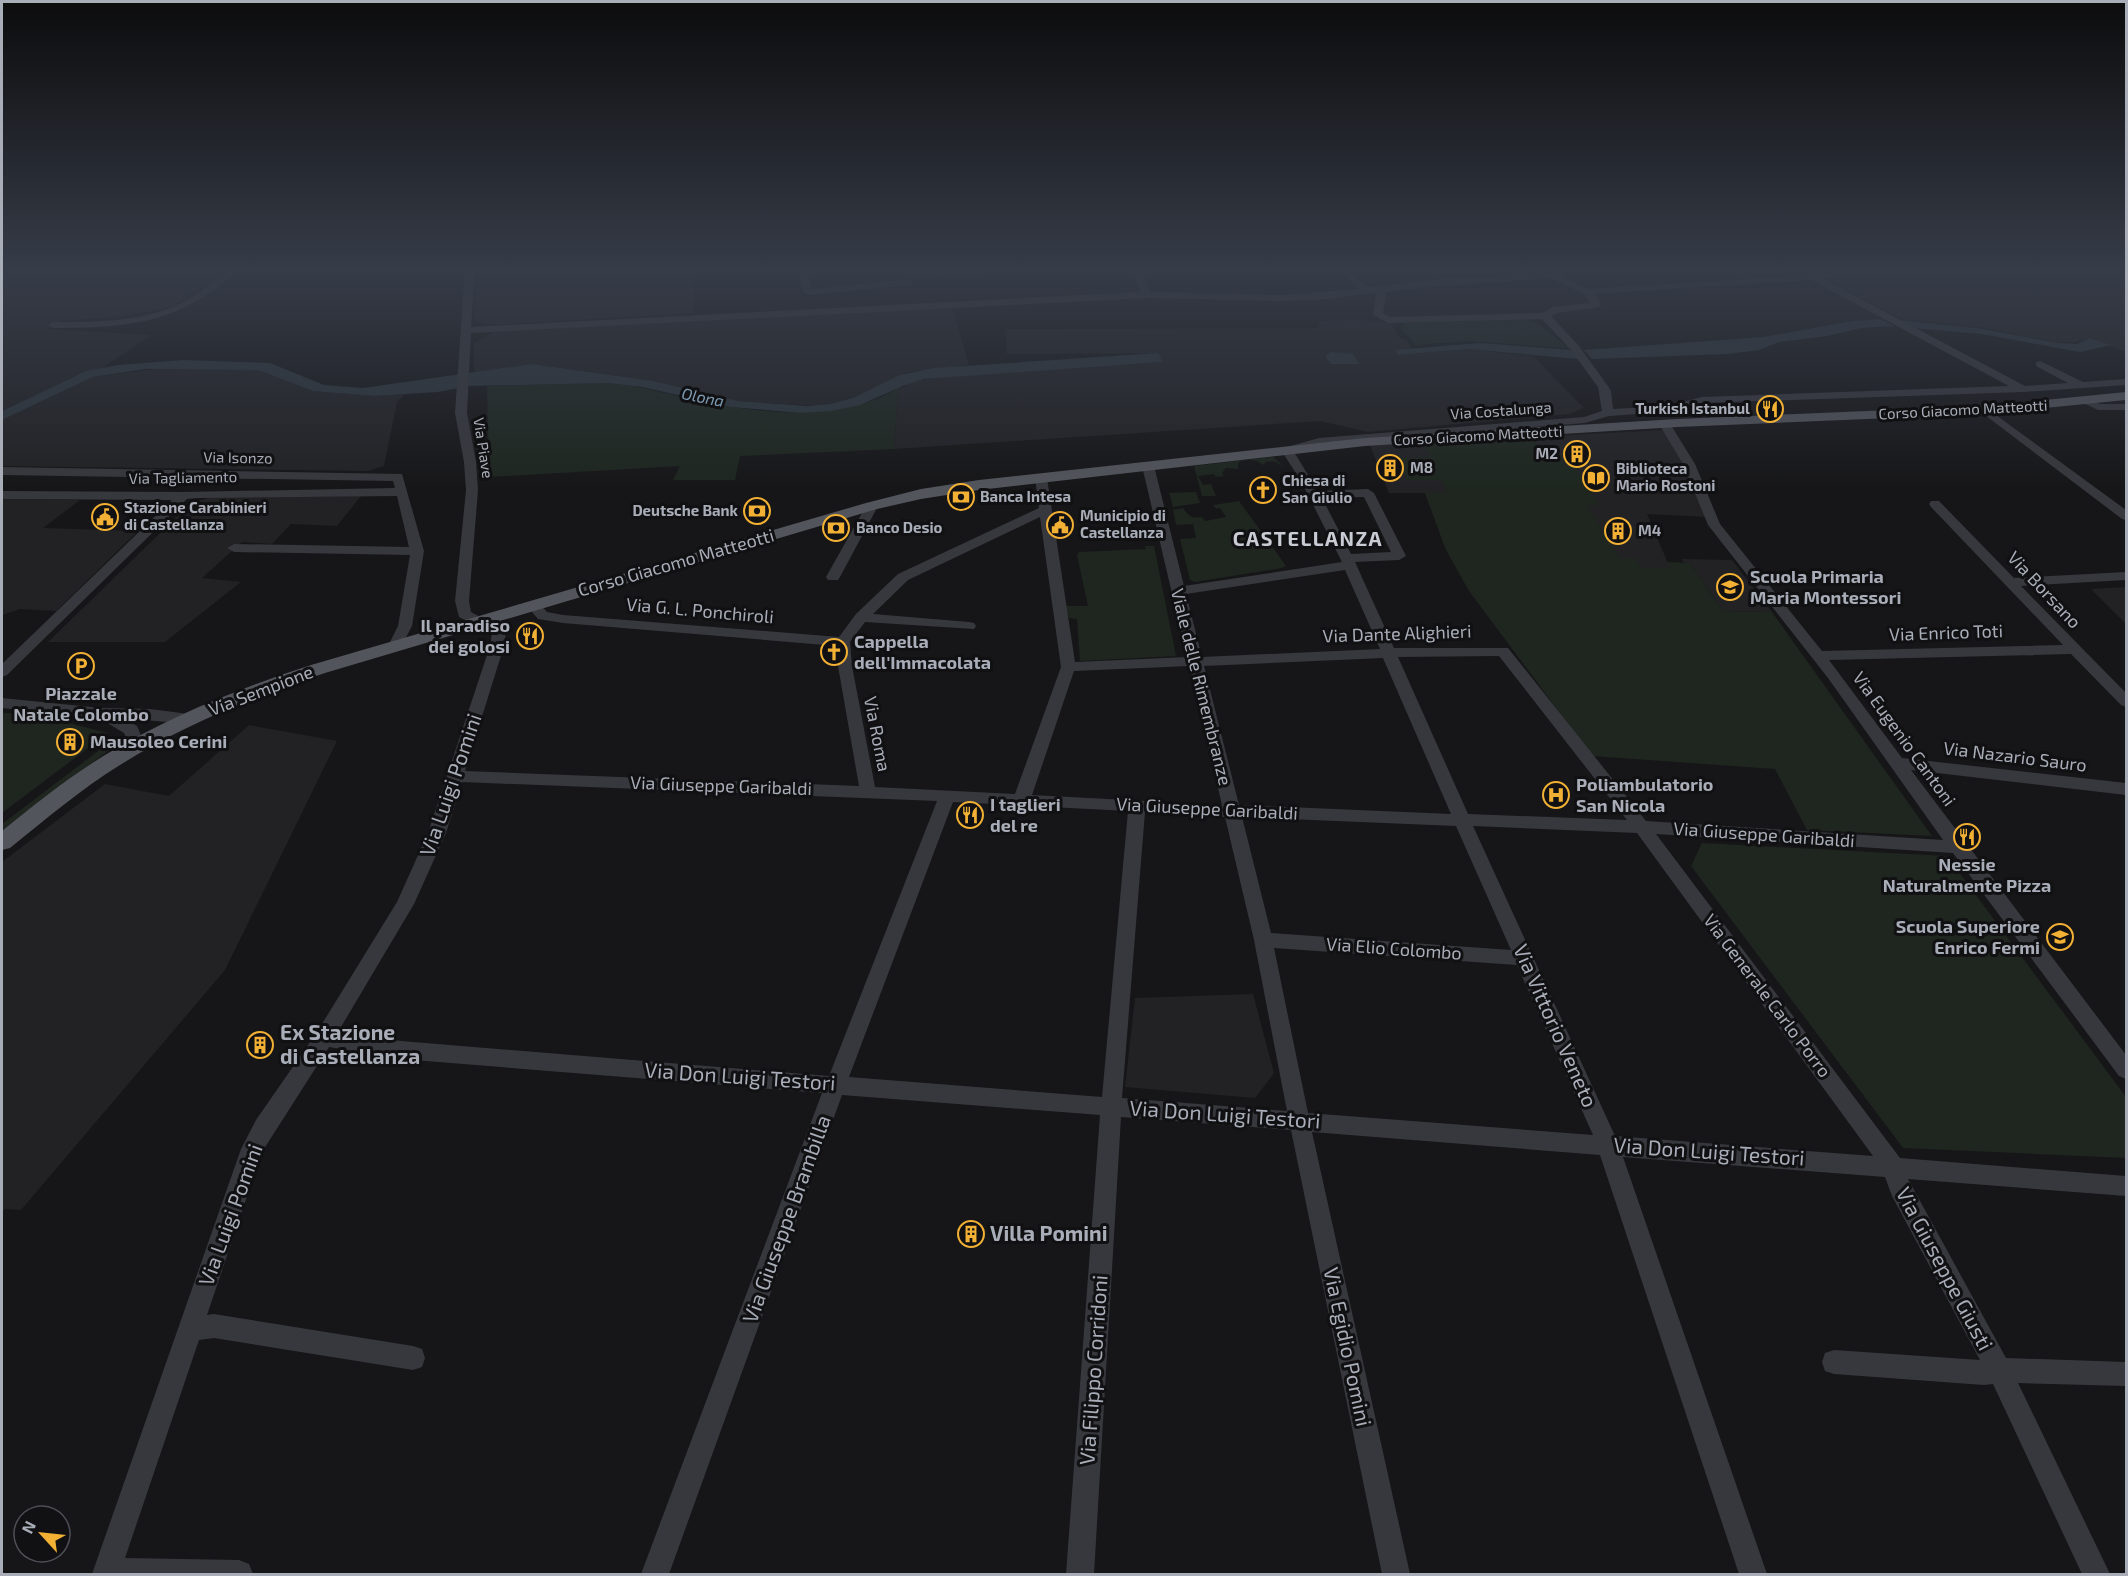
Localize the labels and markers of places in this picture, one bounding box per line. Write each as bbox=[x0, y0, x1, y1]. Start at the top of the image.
restaurant icon: Turkish Istanbul bbox=[1755, 394, 1785, 424]
place label: Turkish Istanbul bbox=[1635, 399, 1750, 417]
building icon: M2 bbox=[1562, 439, 1592, 469]
place label: M2 bbox=[1536, 444, 1558, 462]
building icon: M8 bbox=[1375, 453, 1405, 483]
place label: M8 bbox=[1410, 458, 1433, 476]
place label: Biblioteca Mario Rostoni bbox=[1616, 459, 1716, 494]
library icon: Biblioteca Mario Rostoni bbox=[1581, 463, 1611, 493]
place label: Chiesa di San Giulio bbox=[1282, 471, 1352, 506]
church icon: Chiesa di San Giulio bbox=[1248, 475, 1278, 505]
bank icon: Banca Intesa bbox=[946, 482, 976, 512]
place label: Banca Intesa bbox=[980, 487, 1071, 505]
bank icon: Deutsche Bank bbox=[742, 496, 772, 526]
place label: Stazione Carabinieri di Castellanza bbox=[124, 498, 267, 533]
place label: Deutsche Bank bbox=[632, 501, 739, 519]
public building icon: Stazione Carabinieri di Castellanza bbox=[90, 502, 120, 532]
place label: Municipio di Castellanza bbox=[1080, 506, 1166, 541]
public building icon: Municipio di Castellanza bbox=[1045, 510, 1075, 540]
bank icon: Banco Desio bbox=[821, 513, 851, 543]
building icon: M4 bbox=[1603, 516, 1633, 546]
place label: Banco Desio bbox=[856, 518, 943, 536]
place label: M4 bbox=[1638, 521, 1662, 539]
place label: Scuola Primaria Maria Montessori bbox=[1750, 565, 1901, 608]
school or university icon: Scuola Primaria Maria Montessori bbox=[1715, 572, 1745, 602]
place label: Il paradiso dei golosi bbox=[421, 614, 510, 657]
restaurant icon: Il paradiso dei golosi bbox=[515, 621, 545, 651]
place label: Cappella dell'Immacolata bbox=[854, 630, 991, 673]
church icon: Cappella dell'Immacolata bbox=[819, 637, 849, 667]
parking icon: Piazzale Natale Colombo bbox=[66, 651, 96, 681]
place label: Piazzale Natale Colombo bbox=[13, 682, 149, 725]
building icon: Mausoleo Cerini bbox=[55, 727, 85, 757]
place label: Mausoleo Cerini bbox=[90, 730, 227, 752]
place label: Poliambulatorio San Nicola bbox=[1576, 773, 1713, 816]
hospital icon: Poliambulatorio San Nicola bbox=[1541, 780, 1571, 810]
place label: I taglieri del re bbox=[990, 793, 1061, 836]
restaurant icon: I taglieri del re bbox=[955, 800, 985, 830]
restaurant icon: Nessie Naturalmente Pizza bbox=[1952, 822, 1982, 852]
place label: Nessie Naturalmente Pizza bbox=[1883, 853, 2051, 896]
place label: Scuola Superiore Enrico Fermi bbox=[1896, 915, 2040, 958]
school or university icon: Scuola Superiore Enrico Fermi bbox=[2045, 922, 2075, 952]
place label: Ex Stazione di Castellanza bbox=[280, 1019, 420, 1068]
building icon: Ex Stazione di Castellanza bbox=[245, 1030, 275, 1060]
building icon: Villa Pomini bbox=[956, 1219, 986, 1249]
place label: Villa Pomini bbox=[990, 1220, 1108, 1245]

